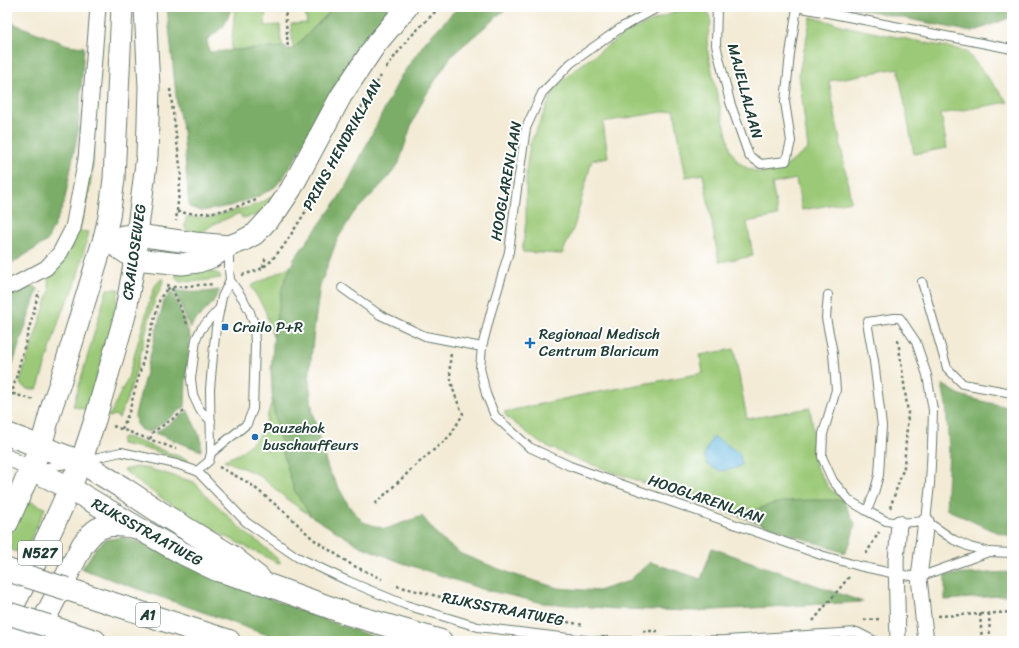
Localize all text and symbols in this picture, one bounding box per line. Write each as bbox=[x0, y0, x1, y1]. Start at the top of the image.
street label: MAJELLALAAN bbox=[720, 40, 770, 142]
street label: PRINS HENDRIKLAAN bbox=[295, 74, 389, 215]
street label: HOOGLARENLAAN bbox=[483, 119, 529, 243]
street label: CRAILOSEWEG bbox=[114, 202, 154, 302]
place label: Crailo P+R bbox=[233, 314, 303, 340]
place label: Regionaal Medisch Centrum Blaricum bbox=[539, 321, 660, 364]
marker: Crailo P+R bbox=[220, 322, 230, 332]
marker: Regionaal Medisch Centrum Blaricum bbox=[524, 337, 536, 349]
place label: Pauzehok buschauffeurs bbox=[263, 415, 359, 458]
marker: Pauzehok buschauffeurs bbox=[250, 432, 260, 442]
street label: HOOGLARENLAAN bbox=[645, 467, 768, 531]
street label: RIJKSSTRAATWEG bbox=[87, 491, 208, 574]
road number: N527 bbox=[18, 541, 62, 565]
street label: RIJKSSTRAATWEG bbox=[440, 584, 567, 634]
road number: A1 bbox=[136, 603, 160, 627]

